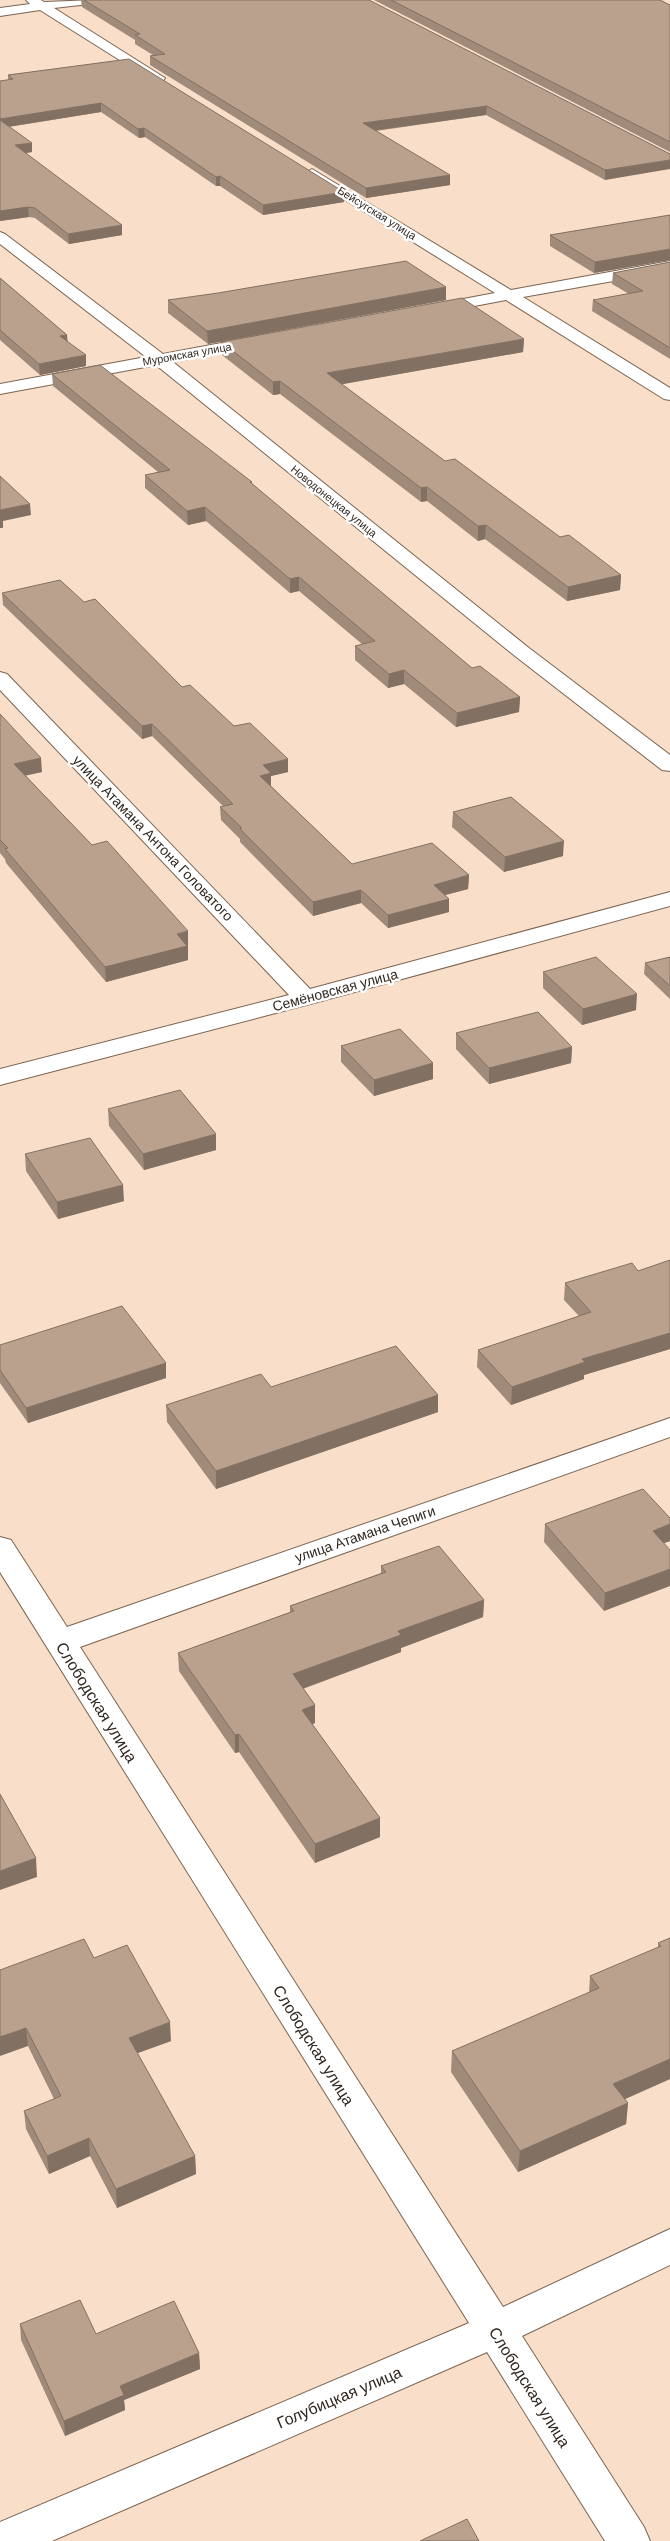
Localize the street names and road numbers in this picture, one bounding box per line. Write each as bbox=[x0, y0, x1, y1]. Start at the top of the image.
street label: Бейсугская улица bbox=[335, 183, 420, 243]
street label: Муромская улица bbox=[141, 339, 234, 369]
street label: Новодонецкая улица bbox=[288, 462, 381, 541]
street label: улица Атамана Антона Головатого bbox=[69, 751, 237, 925]
street label: Семёновская улица bbox=[270, 965, 400, 1015]
street label: улица Атамана Чепиги bbox=[292, 1501, 438, 1567]
street label: Слободская улица bbox=[51, 1638, 142, 1767]
street label: Слободская улица bbox=[268, 1981, 359, 2110]
street label: Слободская улица bbox=[484, 2323, 575, 2452]
street label: Голубицкая улица bbox=[273, 2362, 405, 2433]

